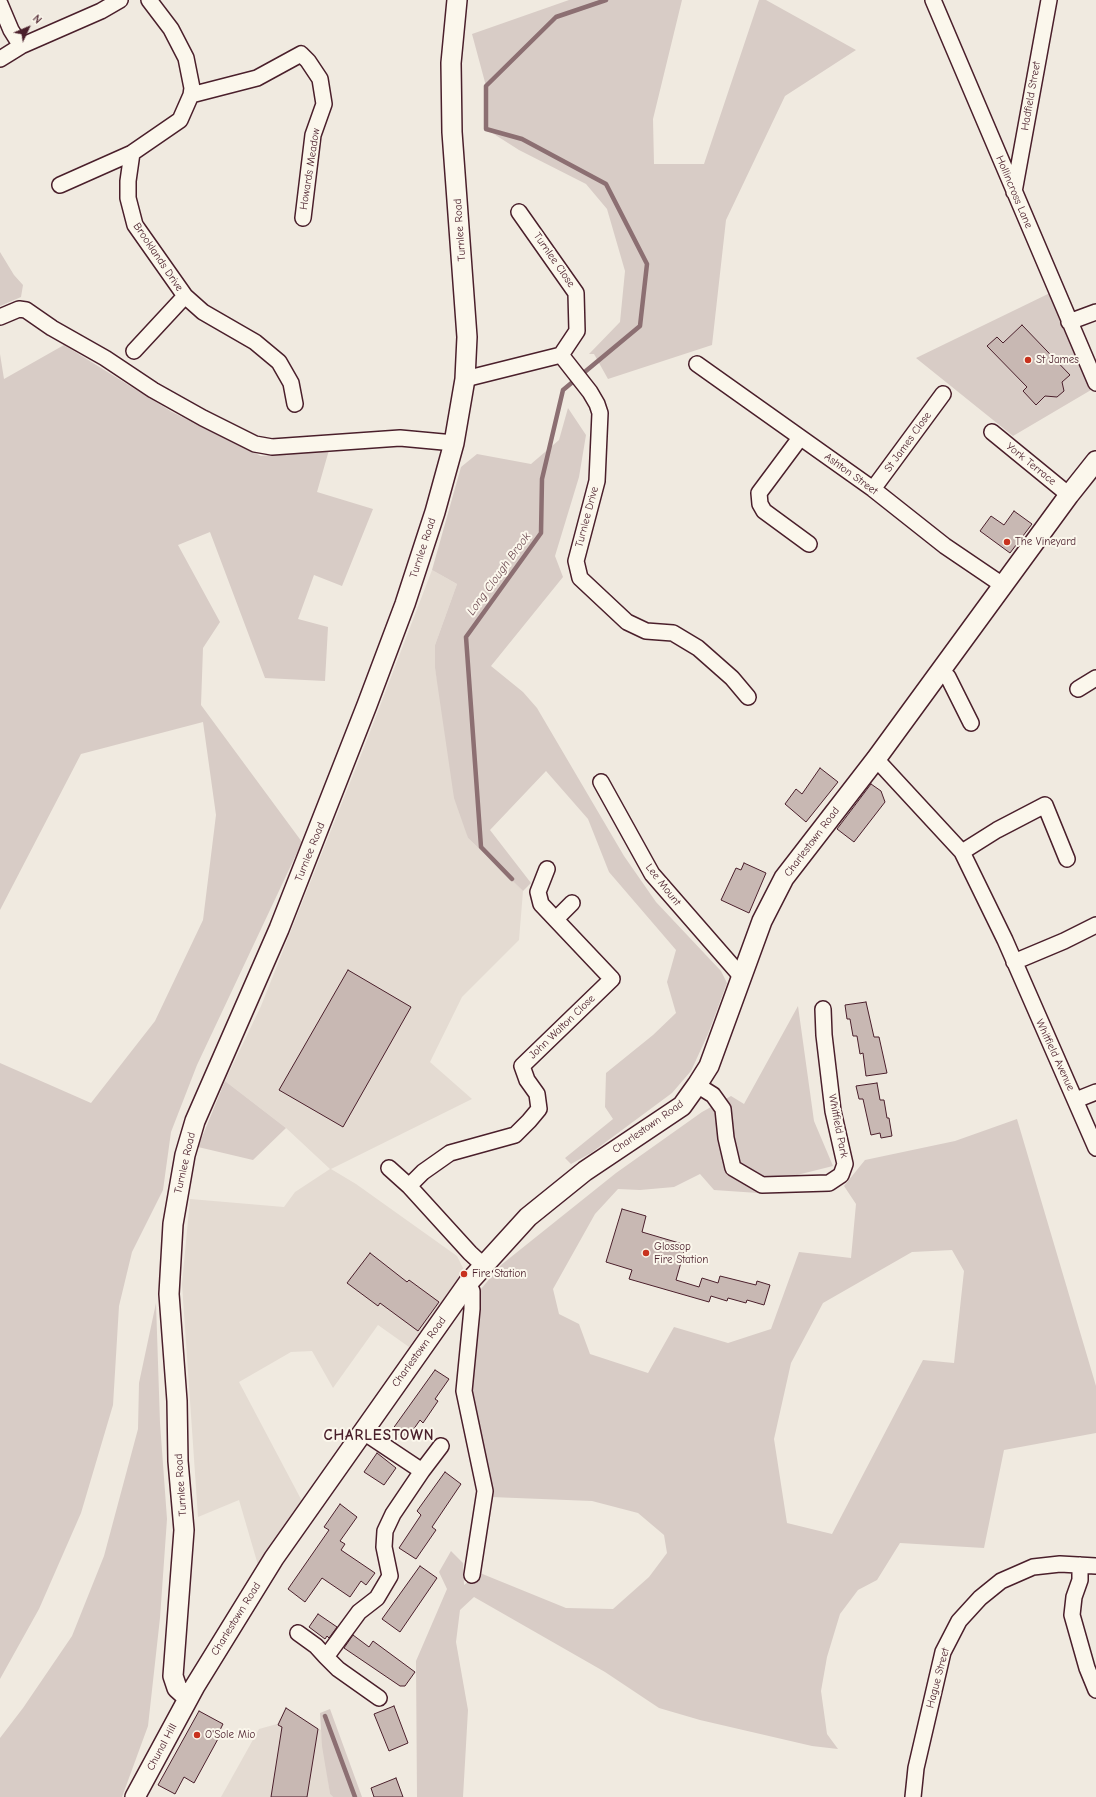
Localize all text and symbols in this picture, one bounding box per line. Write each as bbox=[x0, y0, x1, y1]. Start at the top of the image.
north arrow bbox=[8, 8, 48, 48]
text: N bbox=[30, 12, 44, 26]
street label: Hadfield Street bbox=[1018, 60, 1044, 132]
street label: Howards Meadow bbox=[297, 127, 323, 211]
street label: Hollincross Lane bbox=[993, 154, 1035, 230]
street label: Turnlee Road bbox=[451, 198, 469, 262]
street label: Brooklands Drive bbox=[130, 220, 186, 294]
street label: Turnlee Close bbox=[530, 230, 578, 290]
place label: St James bbox=[1036, 353, 1079, 367]
marker: St James bbox=[1023, 355, 1033, 365]
street label: St James Close bbox=[882, 409, 934, 475]
street label: York Terrace bbox=[1003, 440, 1059, 488]
street label: Ashton Street bbox=[822, 450, 880, 498]
street label: Turnlee Drive bbox=[573, 485, 601, 549]
street label: Turnlee Road bbox=[407, 516, 439, 580]
water label: Long Clough Brook bbox=[464, 530, 534, 618]
place label: The Vineyard bbox=[1015, 535, 1076, 549]
marker: The Vineyard bbox=[1002, 537, 1012, 547]
street label: Charlestown Road bbox=[782, 805, 842, 879]
street label: Turnlee Road bbox=[292, 820, 328, 884]
street label: Lee Mount bbox=[642, 861, 684, 909]
street label: John Walton Close bbox=[526, 992, 598, 1062]
street label: Whitfield Avenue bbox=[1033, 1017, 1077, 1093]
street label: Whitfield Park bbox=[825, 1093, 851, 1159]
street label: Charlestown Road bbox=[610, 1098, 686, 1156]
street label: Turnlee Road bbox=[172, 1131, 198, 1195]
place label: Glossop Fire Station bbox=[654, 1240, 708, 1266]
marker: Glossop Fire Station bbox=[641, 1248, 651, 1258]
place label: Fire Station bbox=[472, 1267, 526, 1281]
marker: Fire Station bbox=[459, 1269, 469, 1279]
street label: Charlestown Road bbox=[389, 1314, 449, 1390]
district label: CHARLESTOWN bbox=[323, 1427, 435, 1445]
street label: Turnlee Road bbox=[172, 1453, 190, 1517]
street label: Charlestown Road bbox=[208, 1580, 264, 1658]
street label: Hague Street bbox=[924, 1646, 952, 1710]
street label: Chunal Hill bbox=[144, 1721, 180, 1773]
place label: O'Sole Mio bbox=[205, 1728, 255, 1742]
marker: O'Sole Mio bbox=[192, 1730, 202, 1740]

